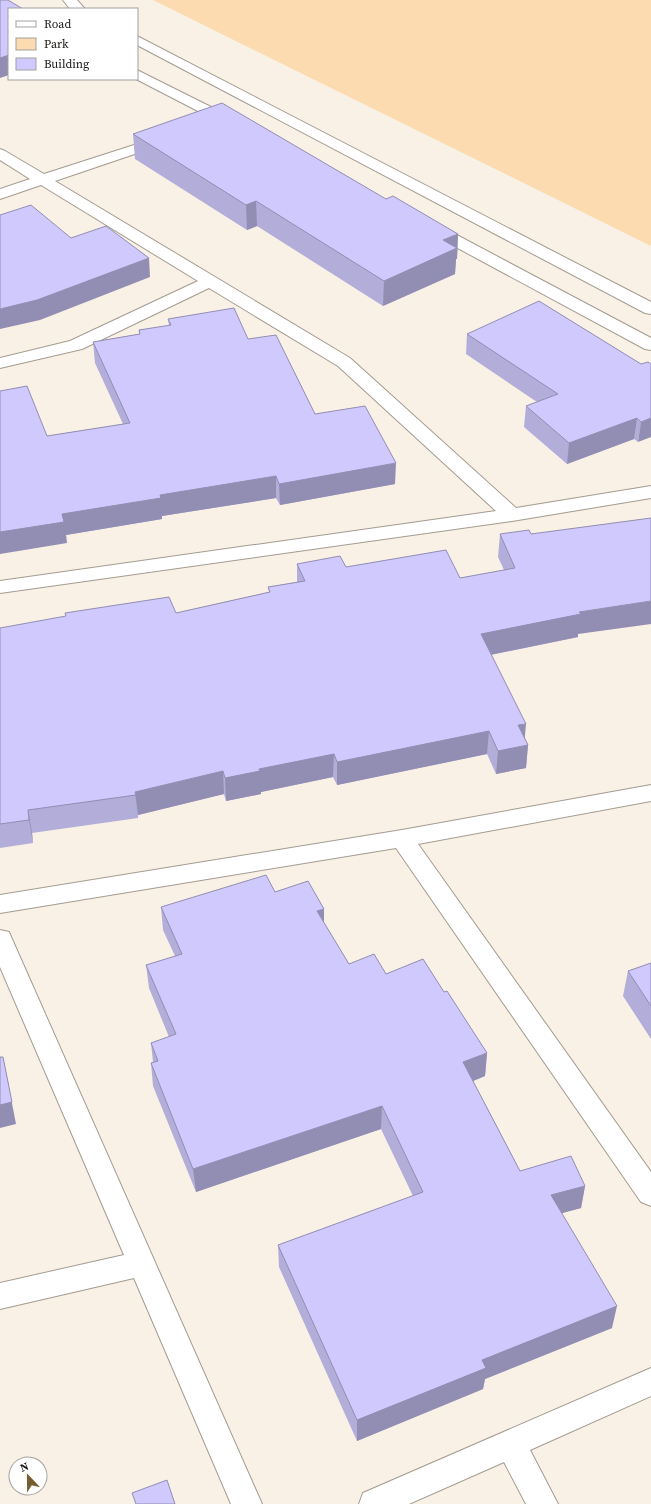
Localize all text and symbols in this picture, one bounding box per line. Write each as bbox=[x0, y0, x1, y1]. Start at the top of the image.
legend bbox=[8, 8, 138, 80]
text: Road bbox=[44, 16, 71, 32]
text: Park bbox=[44, 36, 69, 52]
text: Building bbox=[44, 56, 89, 72]
north arrow bbox=[8, 1456, 48, 1496]
text: N bbox=[18, 1459, 31, 1476]

